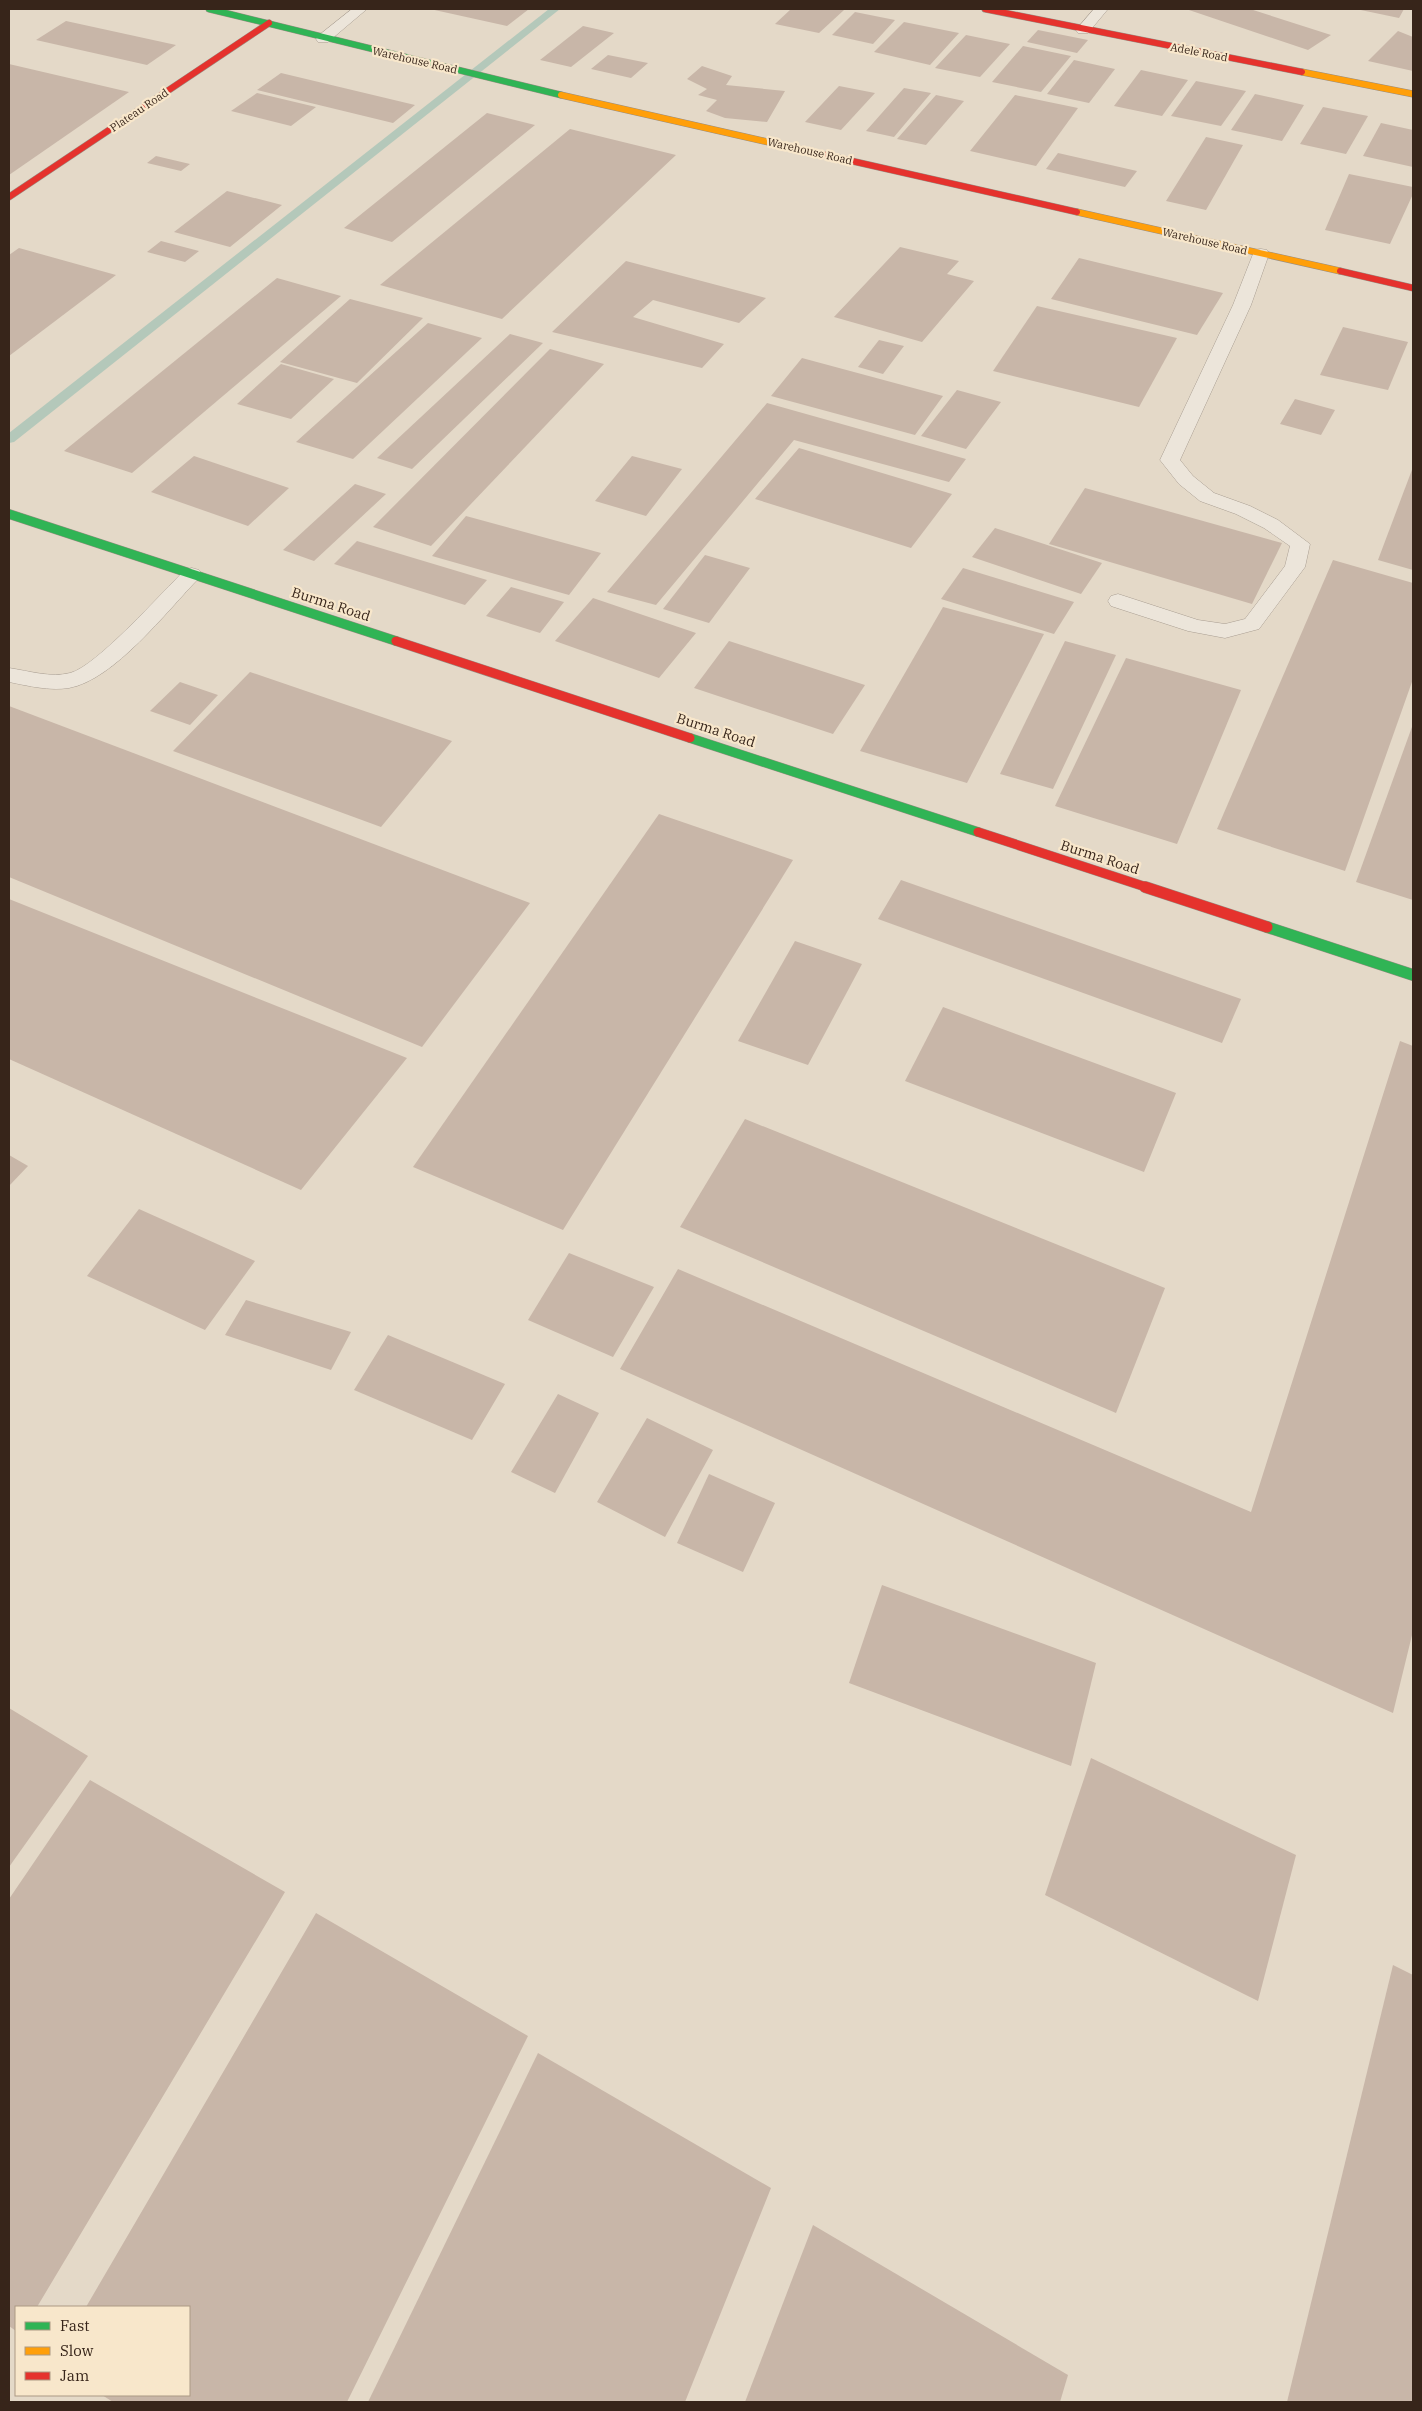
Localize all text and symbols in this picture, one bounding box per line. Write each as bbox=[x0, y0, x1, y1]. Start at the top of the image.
street label: Adele Road bbox=[1169, 40, 1229, 64]
street label: Warehouse Road bbox=[371, 43, 459, 77]
street label: Plateau Road bbox=[107, 85, 171, 135]
street label: Warehouse Road bbox=[766, 134, 854, 168]
street label: Warehouse Road bbox=[1161, 224, 1249, 258]
street label: Burma Road bbox=[289, 583, 373, 625]
street label: Burma Road bbox=[674, 709, 758, 751]
street label: Burma Road bbox=[1058, 836, 1142, 878]
legend bbox=[15, 2306, 190, 2396]
text: Fast bbox=[60, 2316, 90, 2335]
text: Slow bbox=[60, 2341, 94, 2360]
text: Jam bbox=[60, 2366, 89, 2385]

